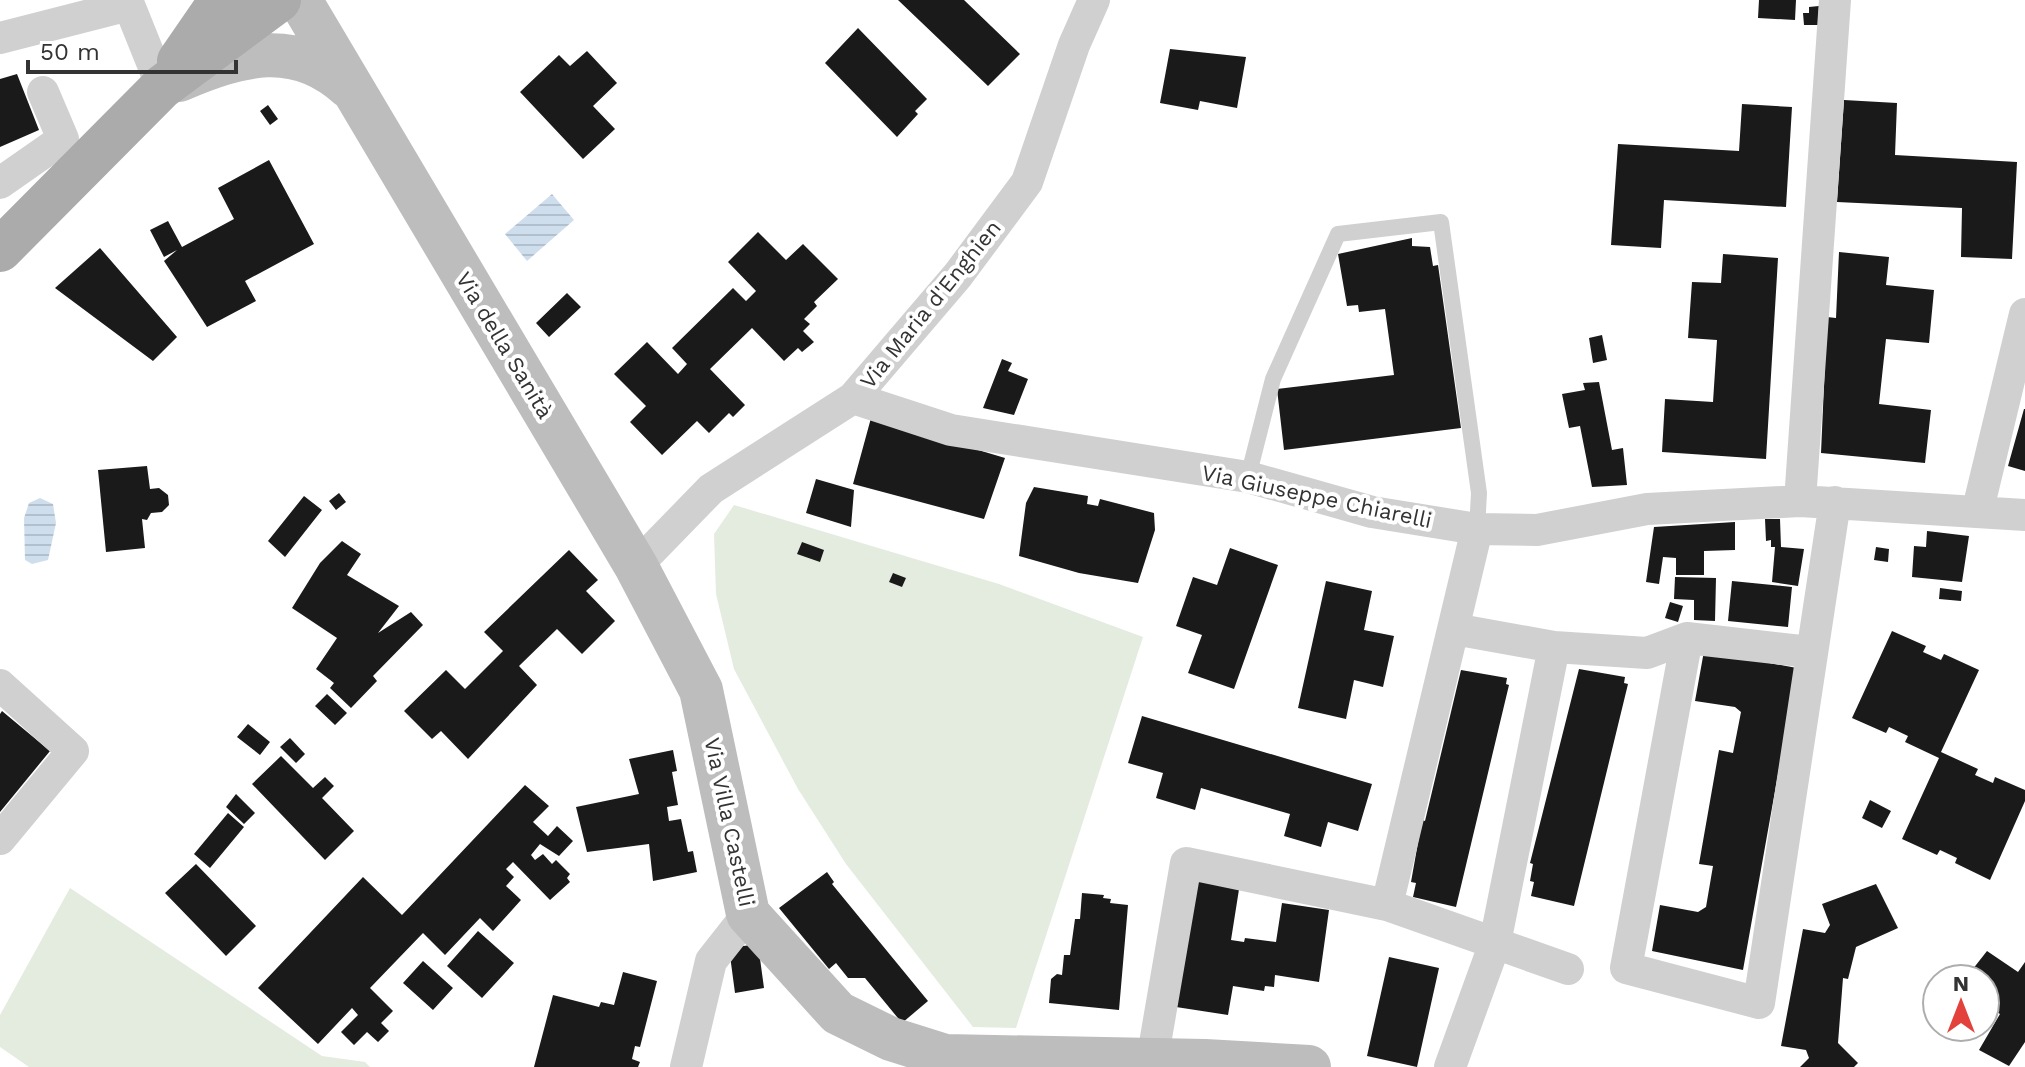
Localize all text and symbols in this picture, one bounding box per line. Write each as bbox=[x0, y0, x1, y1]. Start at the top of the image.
scale bar bbox=[28, 24, 236, 74]
text: 50 m bbox=[40, 38, 100, 66]
street label: Via Maria d'Enghien bbox=[855, 215, 1006, 393]
street label: Via della Sanità bbox=[451, 267, 558, 423]
street label: Via Giuseppe Chiarelli bbox=[1200, 460, 1434, 533]
street label: Via Villa Castelli bbox=[699, 735, 760, 909]
north arrow bbox=[1921, 963, 2001, 1043]
text: N bbox=[1953, 971, 1969, 996]

